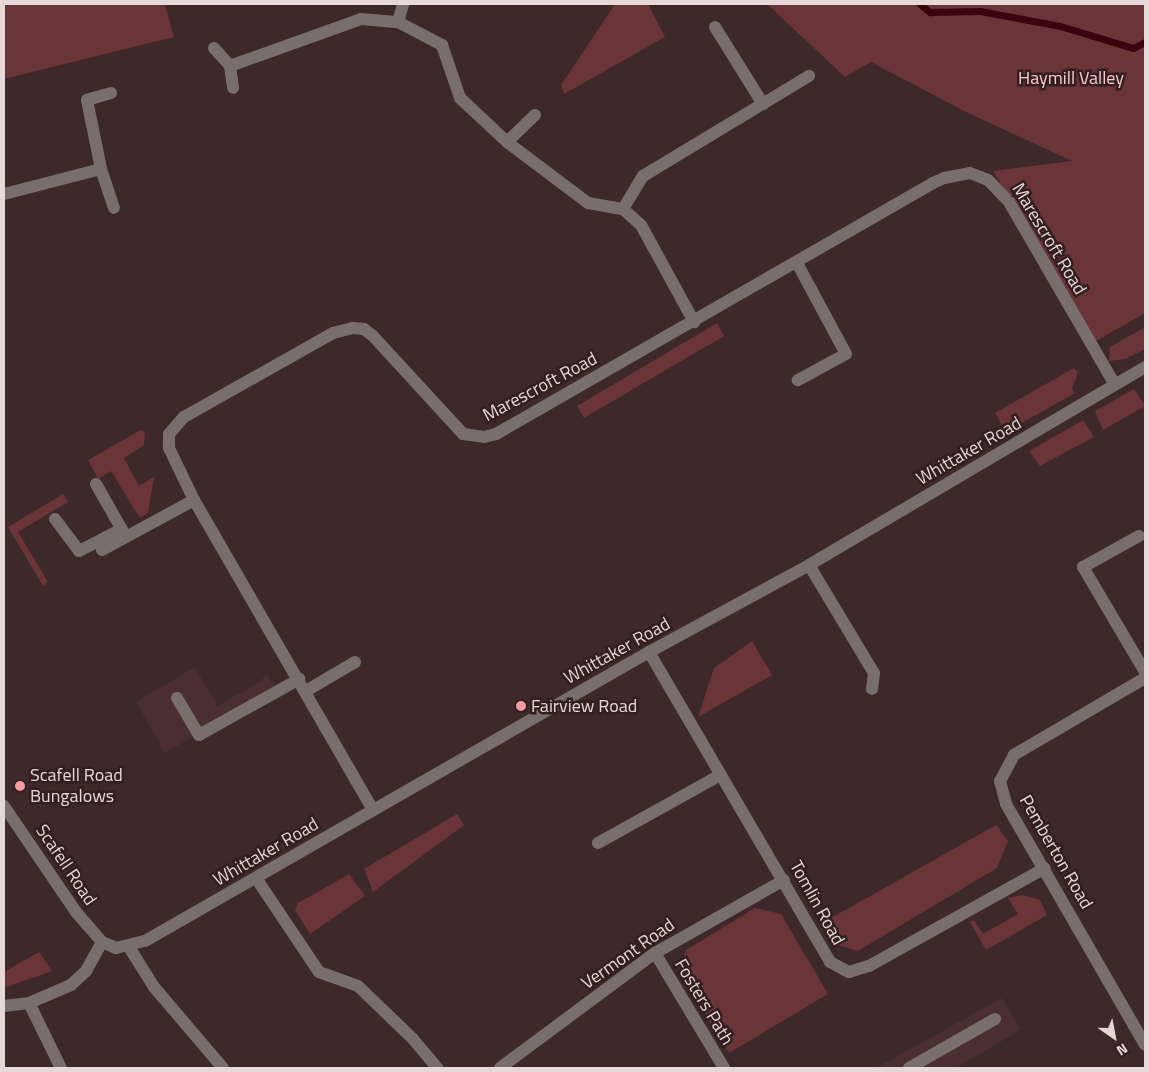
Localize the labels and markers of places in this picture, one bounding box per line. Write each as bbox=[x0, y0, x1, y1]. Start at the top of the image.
place label: Fairview Road bbox=[531, 695, 637, 717]
marker: Fairview Road bbox=[515, 700, 527, 712]
place label: Scafell Road Bungalows bbox=[30, 765, 123, 808]
marker: Scafell Road Bungalows bbox=[14, 780, 26, 792]

